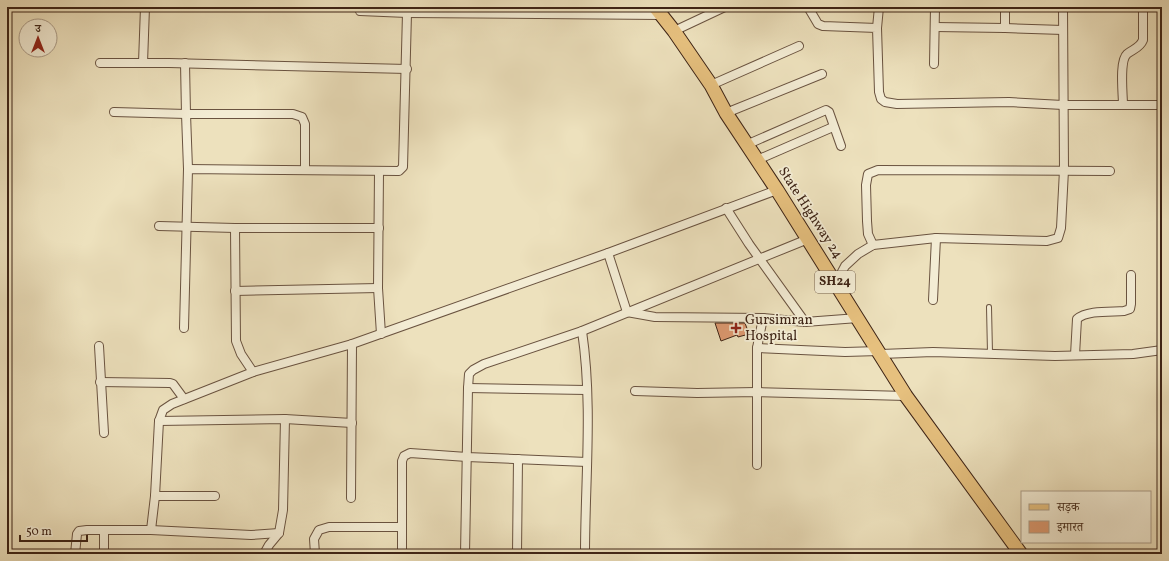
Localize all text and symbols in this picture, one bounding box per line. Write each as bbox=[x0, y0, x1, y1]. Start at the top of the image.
north arrow bbox=[18, 18, 58, 58]
text: उ bbox=[34, 22, 42, 37]
street label: State Highway 24 bbox=[773, 163, 847, 263]
road number: SH24 bbox=[815, 271, 855, 293]
place label: Gursimran Hospital bbox=[745, 311, 813, 346]
marker: Gursimran Hospital bbox=[730, 322, 742, 334]
legend bbox=[1021, 491, 1151, 543]
text: सड़क bbox=[1056, 500, 1081, 516]
scale bar bbox=[20, 517, 87, 543]
text: इमारत bbox=[1056, 520, 1084, 536]
text: 50 m bbox=[26, 524, 52, 540]

